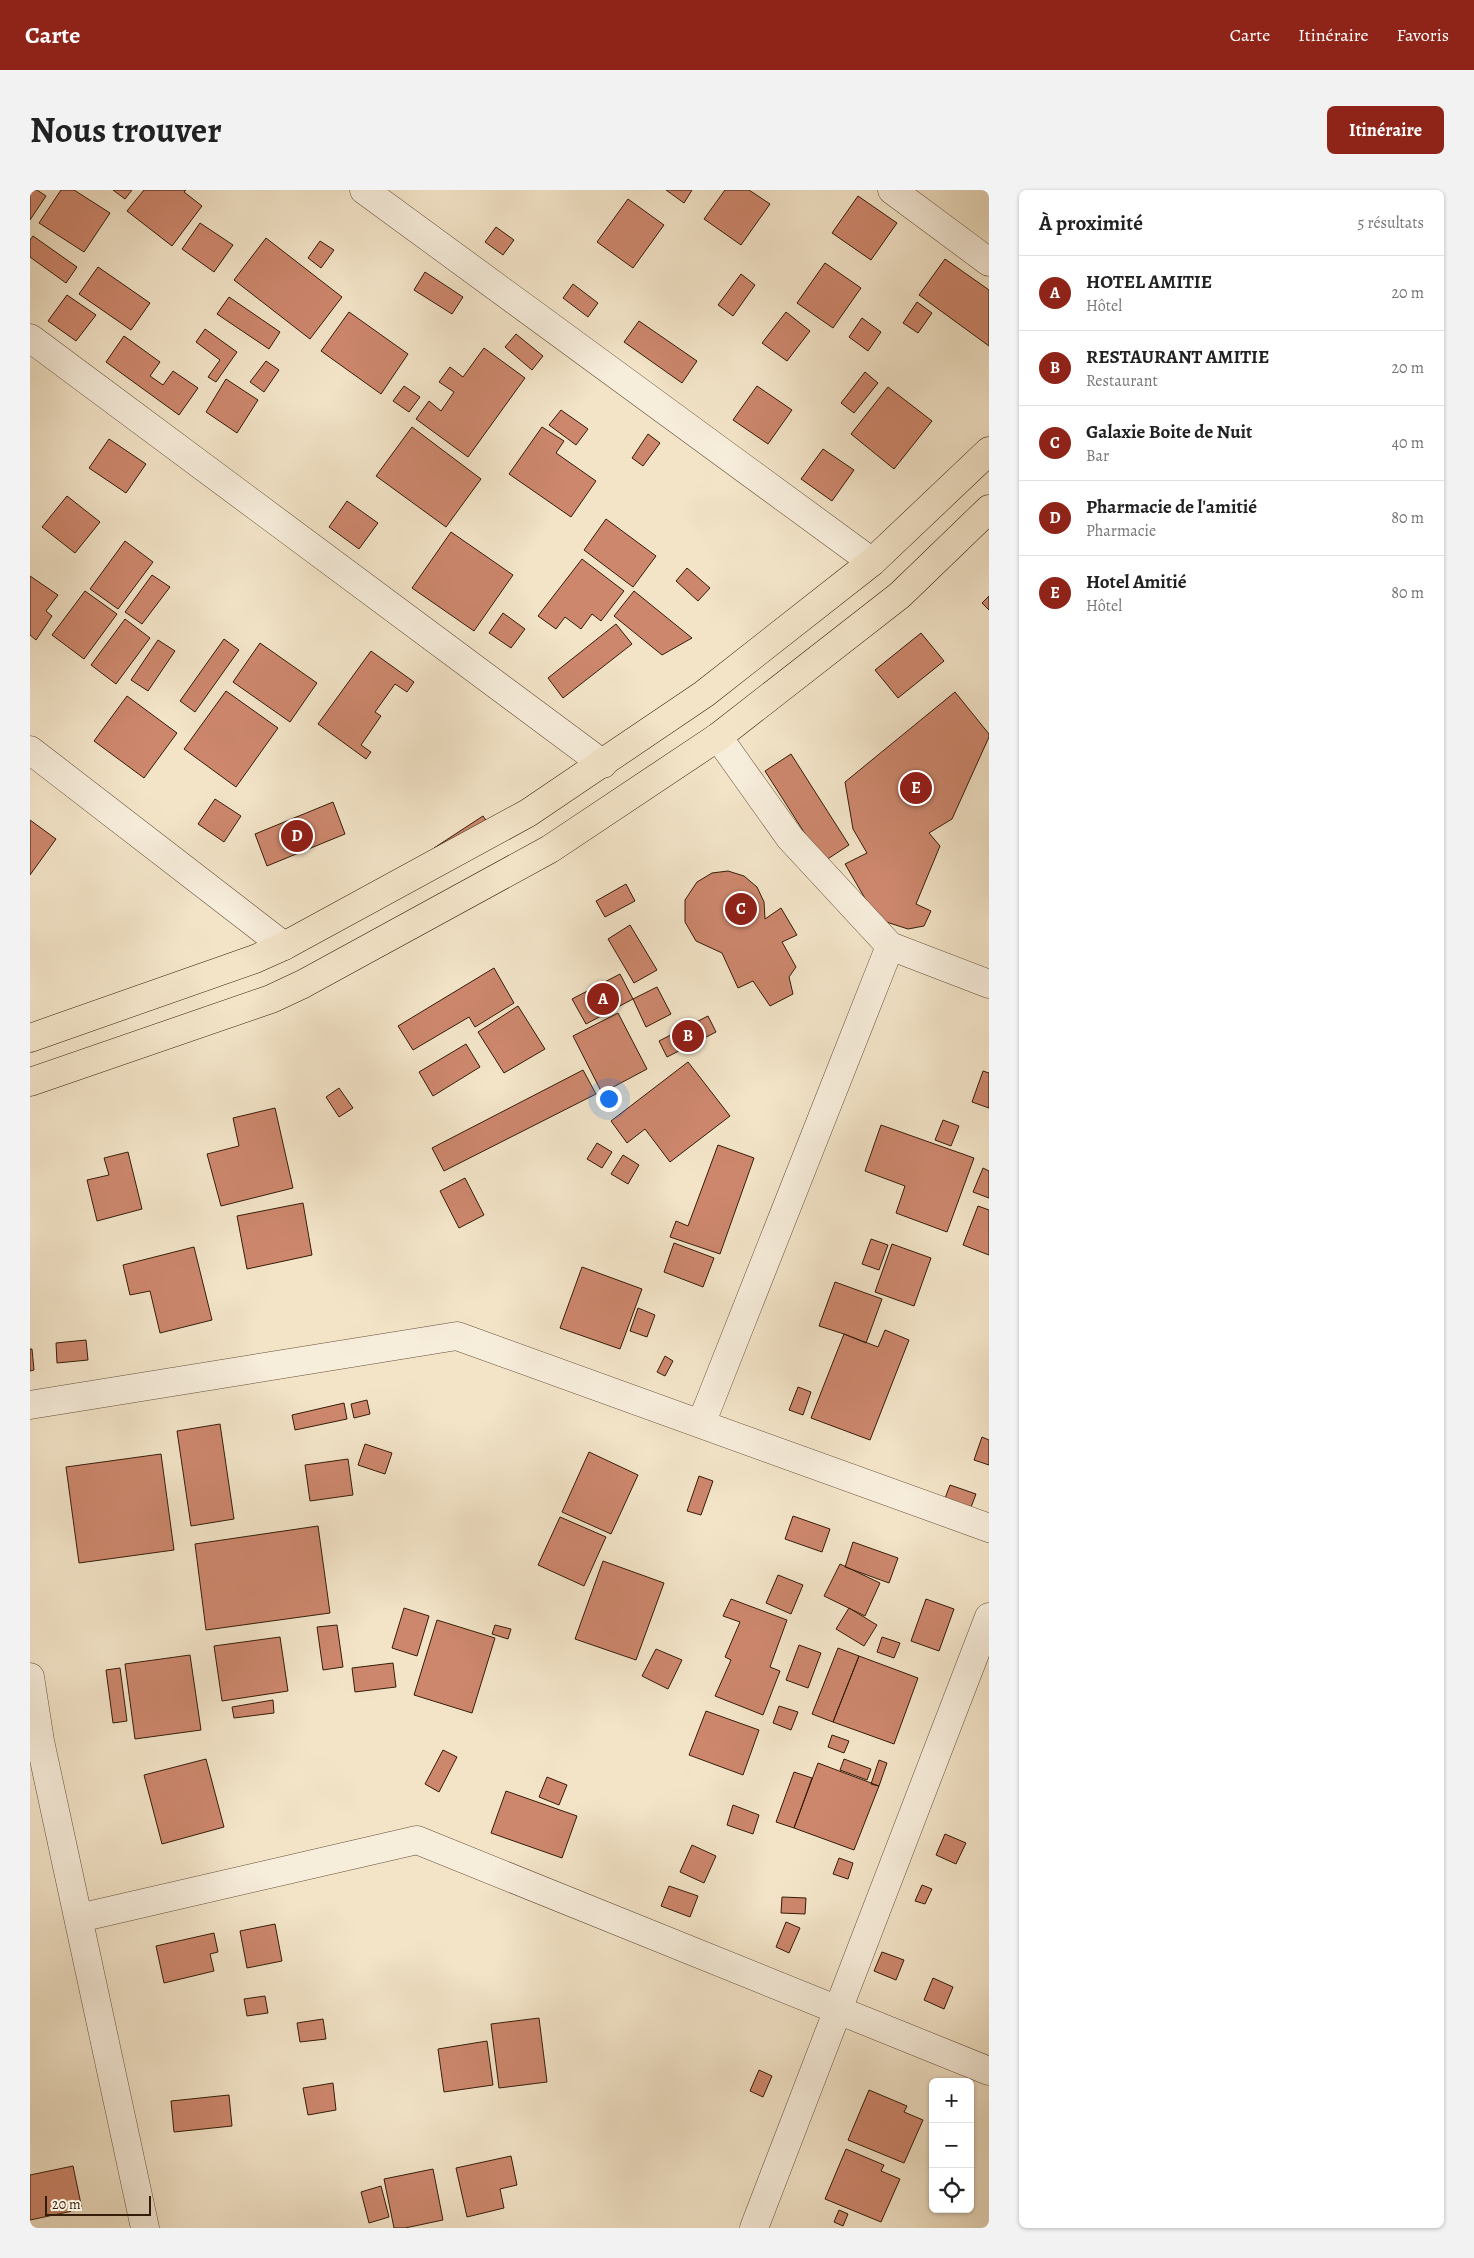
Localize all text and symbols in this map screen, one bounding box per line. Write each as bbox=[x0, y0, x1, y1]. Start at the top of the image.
text: Carte bbox=[25, 19, 80, 51]
text: Carte bbox=[1230, 23, 1270, 47]
text: Itinéraire bbox=[1298, 23, 1369, 47]
text: Favoris bbox=[1397, 23, 1449, 47]
text: Nous trouver bbox=[30, 106, 222, 154]
button: Itinéraire bbox=[1327, 106, 1444, 154]
text: À proximité bbox=[1039, 209, 1143, 237]
text: 5 résultats bbox=[1357, 212, 1424, 234]
text: HOTEL AMITIE bbox=[1086, 269, 1212, 295]
text: A bbox=[1050, 282, 1060, 304]
text: 20 m bbox=[1391, 282, 1424, 304]
text: Hôtel bbox=[1086, 295, 1122, 317]
text: RESTAURANT AMITIE bbox=[1086, 344, 1269, 370]
text: B bbox=[1050, 357, 1060, 379]
text: 20 m bbox=[1391, 357, 1424, 379]
text: Restaurant bbox=[1086, 370, 1158, 392]
text: Galaxie Boite de Nuit bbox=[1086, 419, 1252, 445]
text: C bbox=[1050, 432, 1060, 454]
text: 40 m bbox=[1392, 432, 1424, 454]
text: Bar bbox=[1086, 445, 1109, 467]
text: Pharmacie de l'amitié bbox=[1086, 494, 1257, 520]
text: D bbox=[1049, 507, 1061, 529]
text: 80 m bbox=[1391, 507, 1424, 529]
text: Pharmacie bbox=[1086, 520, 1156, 542]
text: Hotel Amitié bbox=[1086, 569, 1187, 595]
text: E bbox=[1050, 582, 1060, 604]
text: 80 m bbox=[1391, 582, 1424, 604]
text: Hôtel bbox=[1086, 595, 1122, 617]
pin: E bbox=[900, 769, 932, 807]
pin: D bbox=[281, 817, 313, 855]
pin: C bbox=[725, 890, 757, 928]
pin: A bbox=[587, 980, 619, 1018]
pin: B bbox=[672, 1017, 704, 1055]
your location bbox=[596, 1086, 622, 1112]
map controls bbox=[929, 2078, 974, 2213]
button: + bbox=[929, 2078, 974, 2123]
button: − bbox=[929, 2123, 974, 2168]
button: locate bbox=[929, 2168, 974, 2213]
scale bar bbox=[45, 2193, 151, 2216]
text: 20 m bbox=[52, 2195, 81, 2214]

